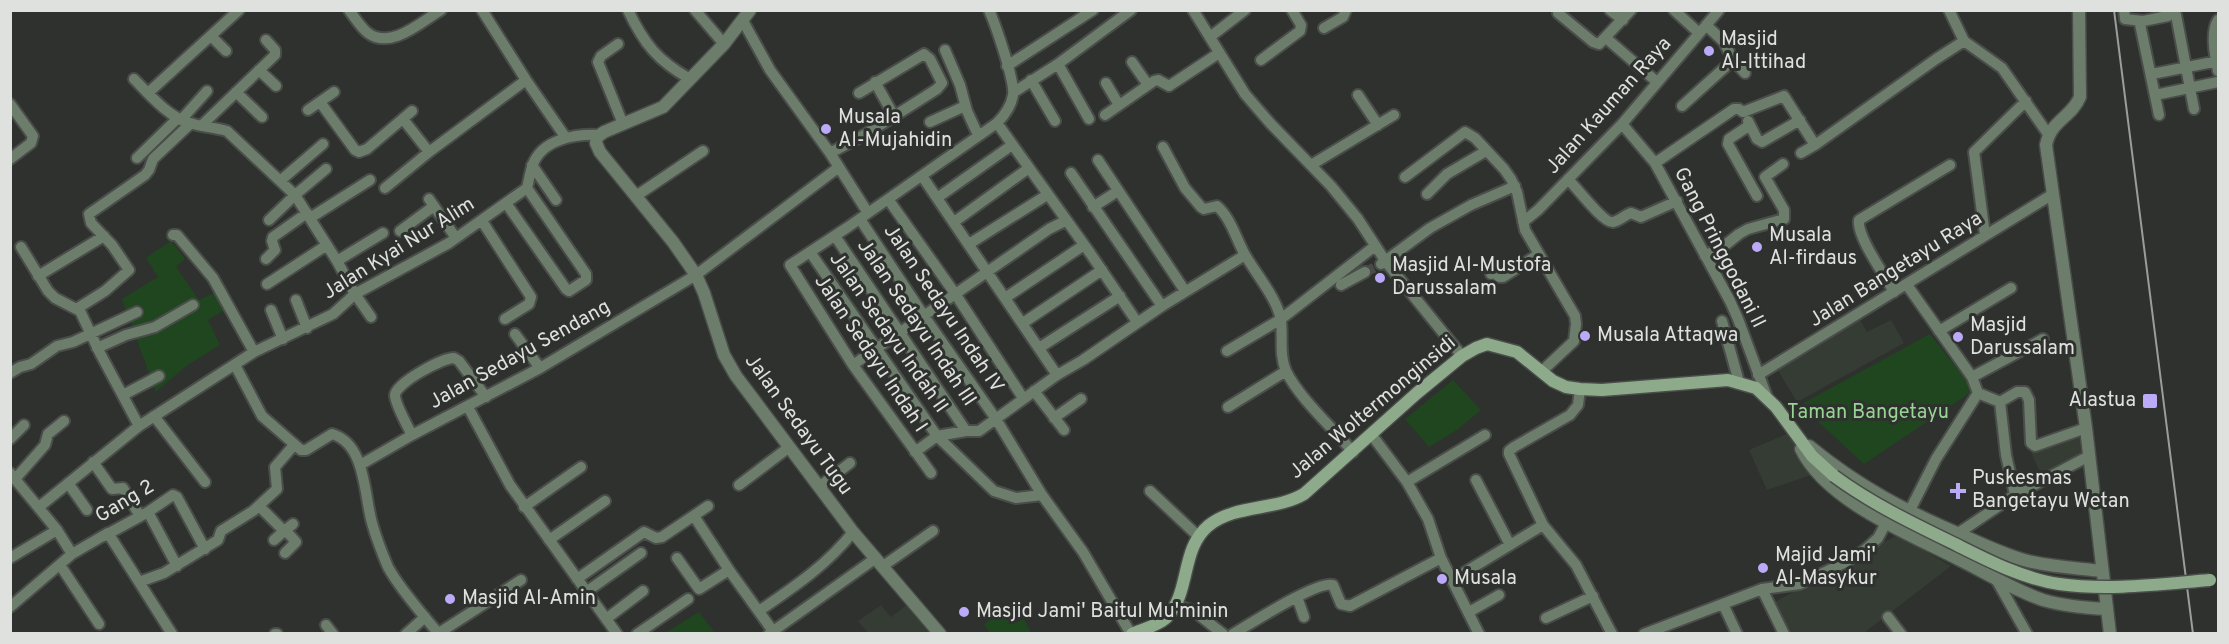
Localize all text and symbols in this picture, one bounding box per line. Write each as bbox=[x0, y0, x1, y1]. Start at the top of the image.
place label: Masjid Al-Ittihad bbox=[1721, 27, 1806, 76]
street label: Jalan Kauman Raya bbox=[1540, 32, 1678, 180]
marker: Masjid Al-Ittihad bbox=[1702, 44, 1716, 58]
place label: Musala Al-Mujahidin bbox=[838, 105, 952, 154]
marker: Musala Al-Mujahidin bbox=[819, 122, 833, 136]
street label: Gang Pringgodani II bbox=[1667, 163, 1771, 333]
street label: Jalan Kyai Nur Alim bbox=[318, 192, 480, 306]
street label: Jalan Bangetayu Raya bbox=[1805, 206, 1987, 334]
street label: Jalan Sedayu Indah IV bbox=[877, 220, 1009, 398]
place label: Musala Al-firdaus bbox=[1769, 223, 1857, 272]
street label: Jalan Sedayu Indah III bbox=[851, 235, 981, 411]
marker: Musala Al-firdaus bbox=[1750, 240, 1764, 254]
street label: Jalan Sedayu Indah II bbox=[824, 248, 952, 418]
place label: Masjid Al-Mustofa Darussalam bbox=[1392, 253, 1551, 302]
street label: Jalan Sedayu Indah I bbox=[808, 271, 932, 437]
marker: Masjid Al-Mustofa Darussalam bbox=[1373, 271, 1387, 285]
street label: Jalan Sedayu Sendang bbox=[425, 294, 615, 416]
place label: Masjid Darussalam bbox=[1970, 313, 2075, 362]
place label: Musala Attaqwa bbox=[1597, 323, 1738, 349]
marker: Musala Attaqwa bbox=[1578, 329, 1592, 343]
marker: Masjid Darussalam bbox=[1951, 330, 1965, 344]
street label: Jalan Woltermonginsidi bbox=[1284, 331, 1462, 485]
street label: Jalan Sedayu Tugu bbox=[738, 349, 858, 501]
place label: Alastua bbox=[2069, 388, 2136, 414]
marker: Alastua bbox=[2141, 392, 2159, 410]
park label: Taman Bangetayu bbox=[1787, 400, 1949, 426]
place label: Puskesmas Bangetayu Wetan bbox=[1972, 466, 2130, 515]
street label: Gang 2 bbox=[91, 474, 159, 530]
marker: Puskesmas Bangetayu Wetan bbox=[1949, 482, 1967, 500]
place label: Majid Jami' Al-Masykur bbox=[1775, 543, 1877, 592]
marker: Majid Jami' Al-Masykur bbox=[1756, 561, 1770, 575]
place label: Musala bbox=[1454, 566, 1517, 592]
marker: Musala bbox=[1435, 572, 1449, 586]
place label: Masjid Al-Amin bbox=[462, 586, 596, 612]
marker: Masjid Al-Amin bbox=[443, 592, 457, 606]
place label: Masjid Jami' Baitul Mu'minin bbox=[976, 599, 1229, 625]
marker: Masjid Jami' Baitul Mu'minin bbox=[957, 605, 971, 619]

